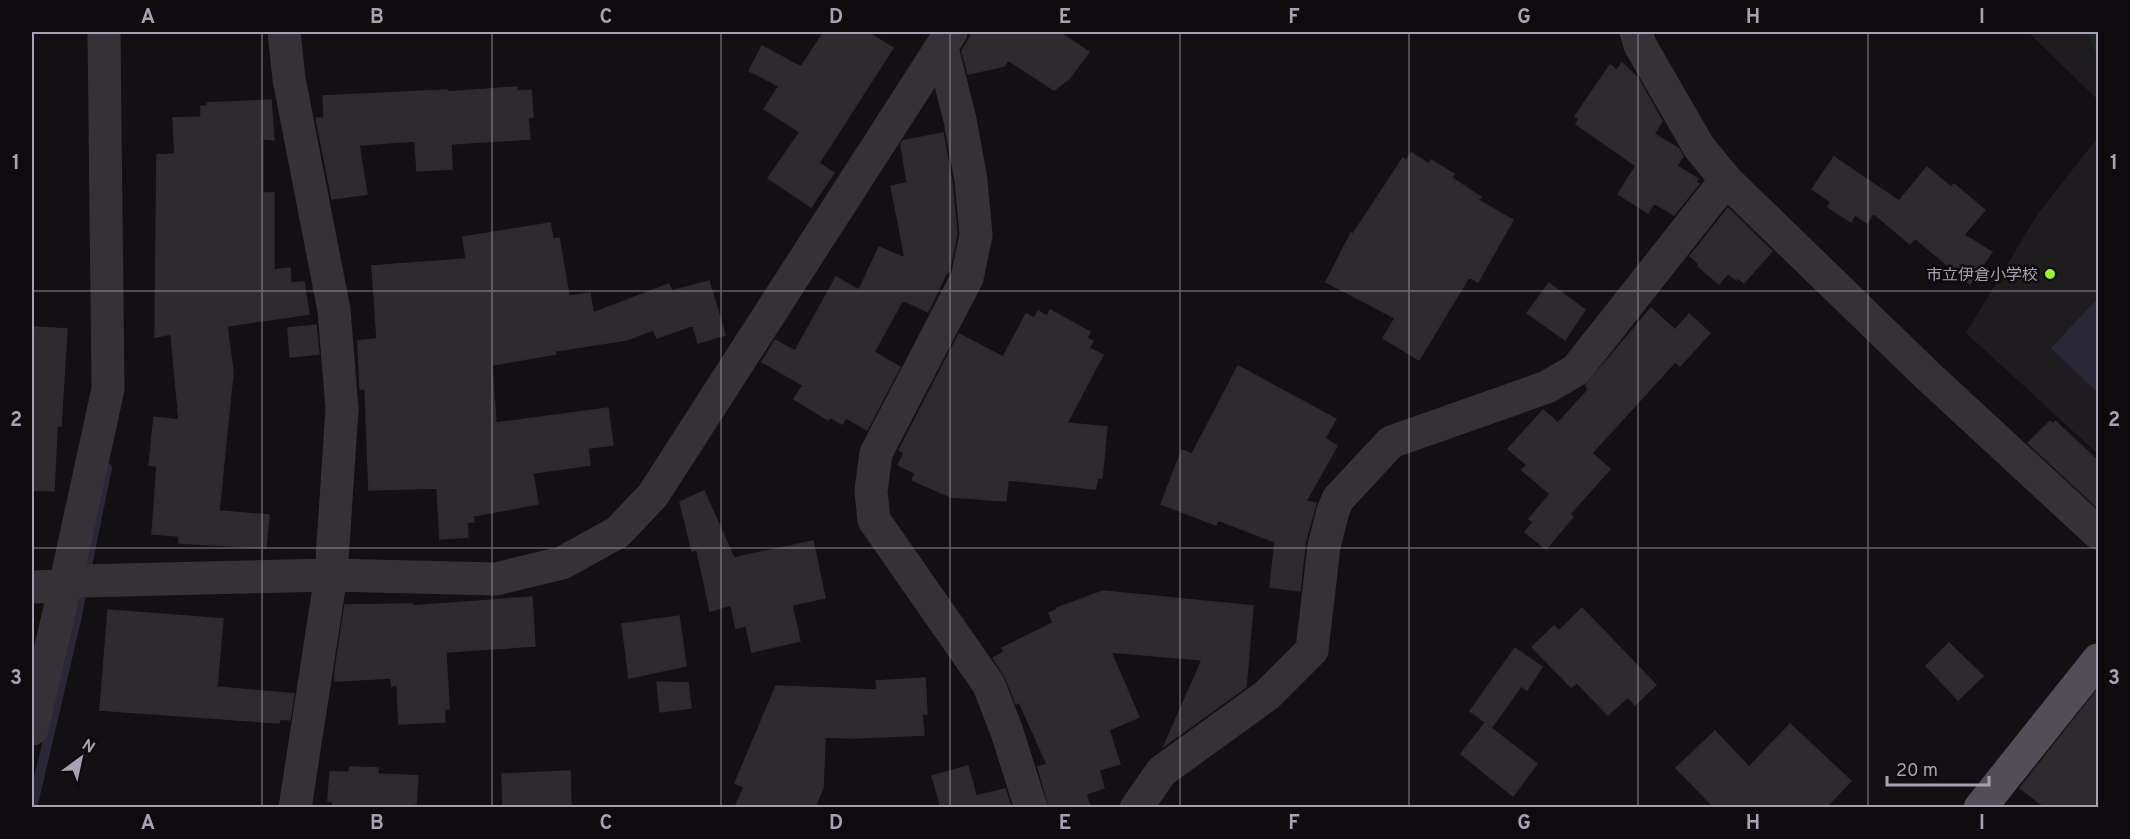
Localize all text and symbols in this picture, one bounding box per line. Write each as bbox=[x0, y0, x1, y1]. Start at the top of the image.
text: A bbox=[141, 5, 155, 31]
text: B bbox=[370, 5, 384, 31]
text: C bbox=[600, 5, 612, 31]
text: D bbox=[829, 5, 843, 31]
text: E bbox=[1059, 5, 1071, 31]
text: F bbox=[1288, 5, 1300, 31]
text: G bbox=[1517, 5, 1531, 31]
text: H bbox=[1746, 5, 1760, 31]
text: I bbox=[1979, 5, 1985, 31]
text: 1 bbox=[12, 151, 20, 177]
text: 1 bbox=[2110, 151, 2118, 177]
place label: 市立伊倉小学校 bbox=[1926, 266, 2038, 286]
marker: 市立伊倉小学校 bbox=[2043, 267, 2057, 281]
text: 2 bbox=[10, 408, 22, 434]
text: 2 bbox=[2108, 408, 2120, 434]
text: 3 bbox=[10, 666, 22, 692]
text: 3 bbox=[2108, 666, 2120, 692]
north arrow bbox=[51, 728, 111, 788]
text: N bbox=[78, 736, 98, 759]
scale bar bbox=[1887, 749, 1989, 787]
text: 20 m bbox=[1896, 760, 1938, 783]
text: A bbox=[141, 811, 155, 837]
text: B bbox=[370, 811, 384, 837]
text: C bbox=[600, 811, 612, 837]
text: D bbox=[829, 811, 843, 837]
text: E bbox=[1059, 811, 1071, 837]
text: F bbox=[1288, 811, 1300, 837]
text: G bbox=[1517, 811, 1531, 837]
text: H bbox=[1746, 811, 1760, 837]
text: I bbox=[1979, 811, 1985, 837]

